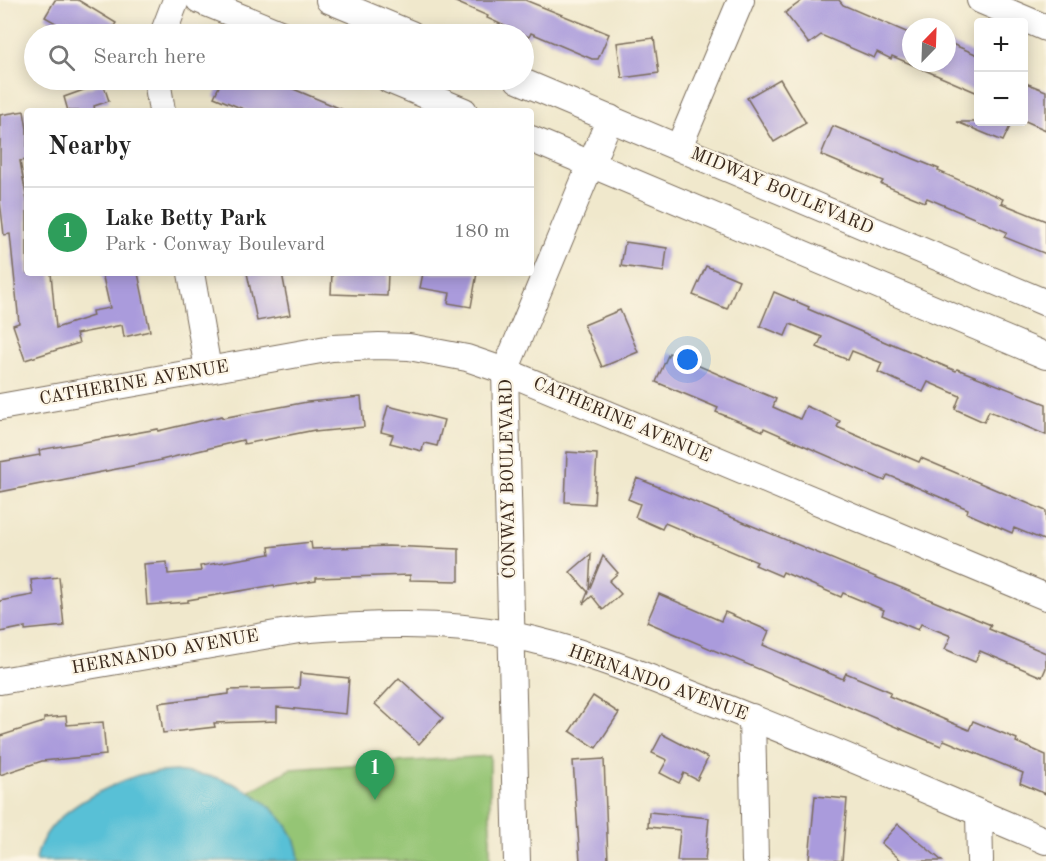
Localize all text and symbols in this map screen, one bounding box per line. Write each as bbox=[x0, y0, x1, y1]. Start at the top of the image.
north arrow bbox=[902, 18, 956, 72]
map controls bbox=[974, 18, 1028, 126]
button: + bbox=[974, 18, 1028, 72]
search box bbox=[24, 24, 534, 90]
icon: search bbox=[45, 41, 78, 74]
text: Search here bbox=[93, 46, 206, 68]
button: − bbox=[974, 72, 1028, 126]
text: Nearby bbox=[48, 134, 132, 160]
street label: MIDWAY BOULEVARD bbox=[688, 144, 876, 238]
text: Lake Betty Park bbox=[105, 208, 267, 230]
text: 1 bbox=[62, 222, 73, 242]
text: 180 m bbox=[454, 222, 510, 242]
text: Park · Conway Boulevard bbox=[105, 235, 325, 255]
your location bbox=[673, 345, 702, 374]
street label: CATHERINE AVENUE bbox=[38, 358, 230, 408]
street label: CATHERINE AVENUE bbox=[530, 374, 714, 466]
street label: CONWAY BOULEVARD bbox=[497, 379, 519, 579]
street label: HERNANDO AVENUE bbox=[70, 627, 260, 677]
street label: HERNANDO AVENUE bbox=[566, 642, 750, 724]
pin: 1 bbox=[356, 750, 394, 800]

